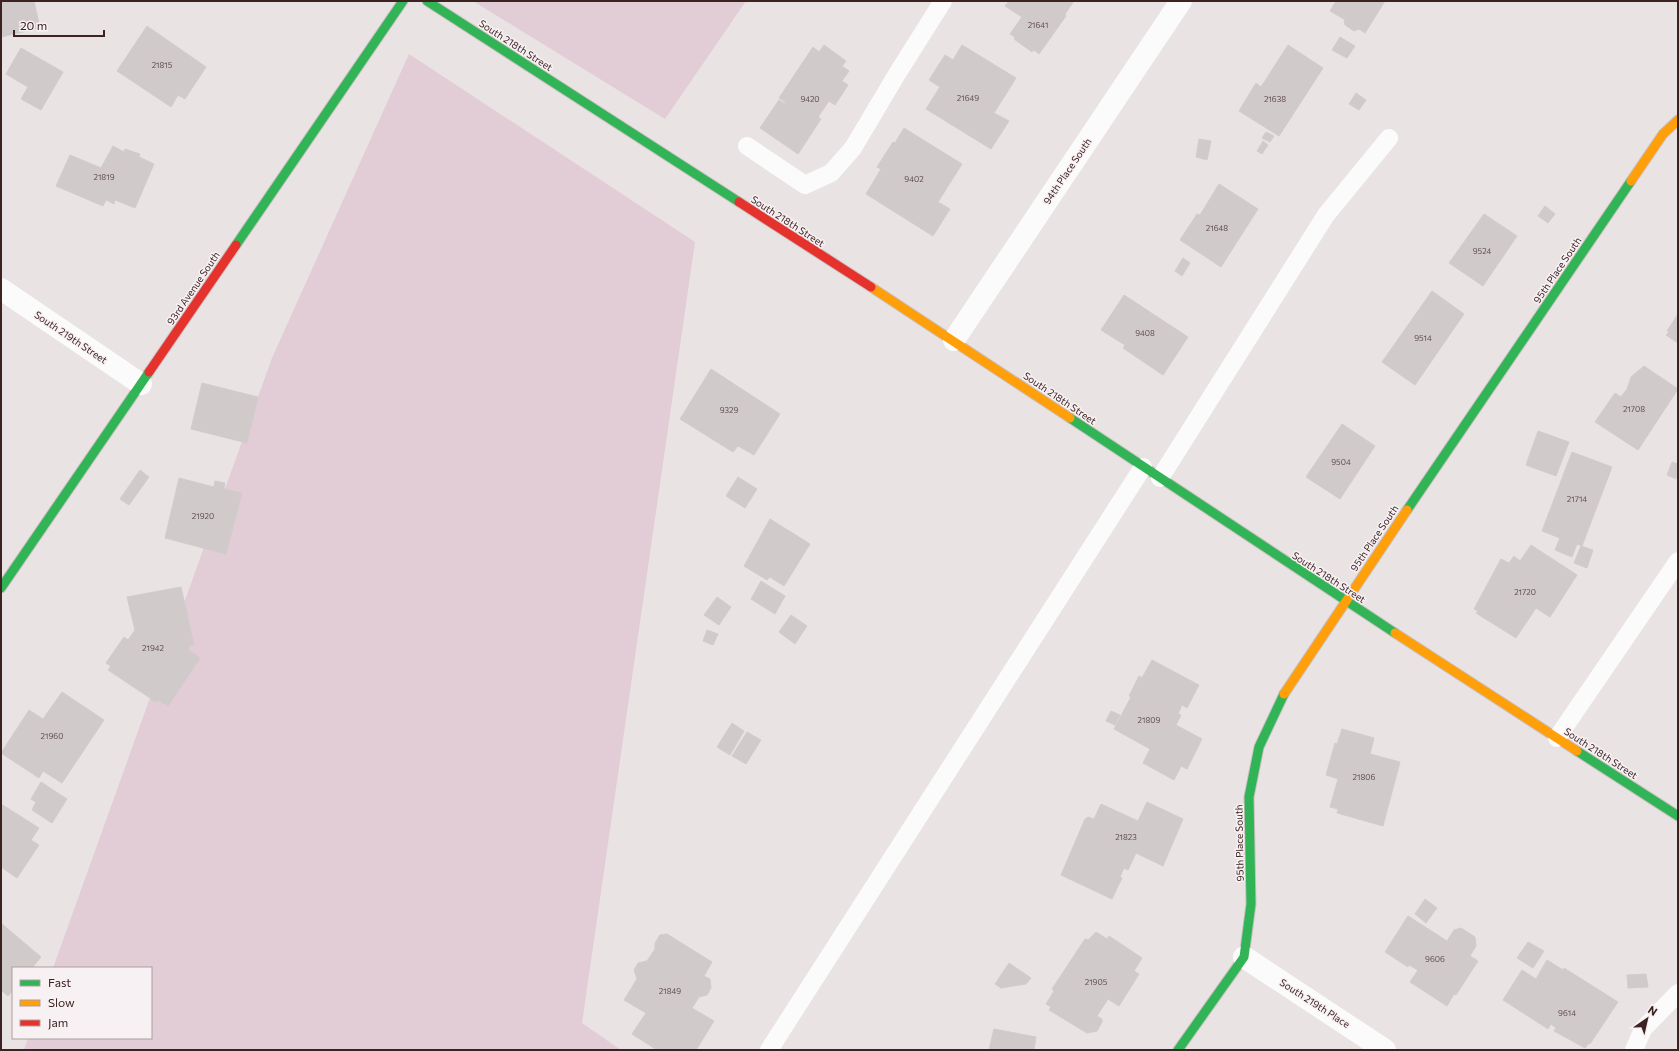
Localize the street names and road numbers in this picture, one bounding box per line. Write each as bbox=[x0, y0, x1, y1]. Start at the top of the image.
street label: South 218th Street bbox=[477, 17, 555, 73]
street label: 94th Place South bbox=[1040, 136, 1094, 206]
street label: South 218th Street bbox=[749, 193, 827, 249]
street label: 95th Place South bbox=[1530, 235, 1584, 305]
street label: 93rd Avenue South bbox=[164, 249, 222, 327]
street label: South 219th Street bbox=[32, 308, 110, 366]
street label: South 218th Street bbox=[1021, 369, 1099, 427]
street label: 95th Place South bbox=[1347, 503, 1401, 573]
street label: South 218th Street bbox=[1290, 549, 1368, 605]
street label: South 218th Street bbox=[1562, 725, 1640, 781]
street label: 95th Place South bbox=[1232, 804, 1246, 882]
street label: South 219th Place bbox=[1278, 976, 1352, 1030]

